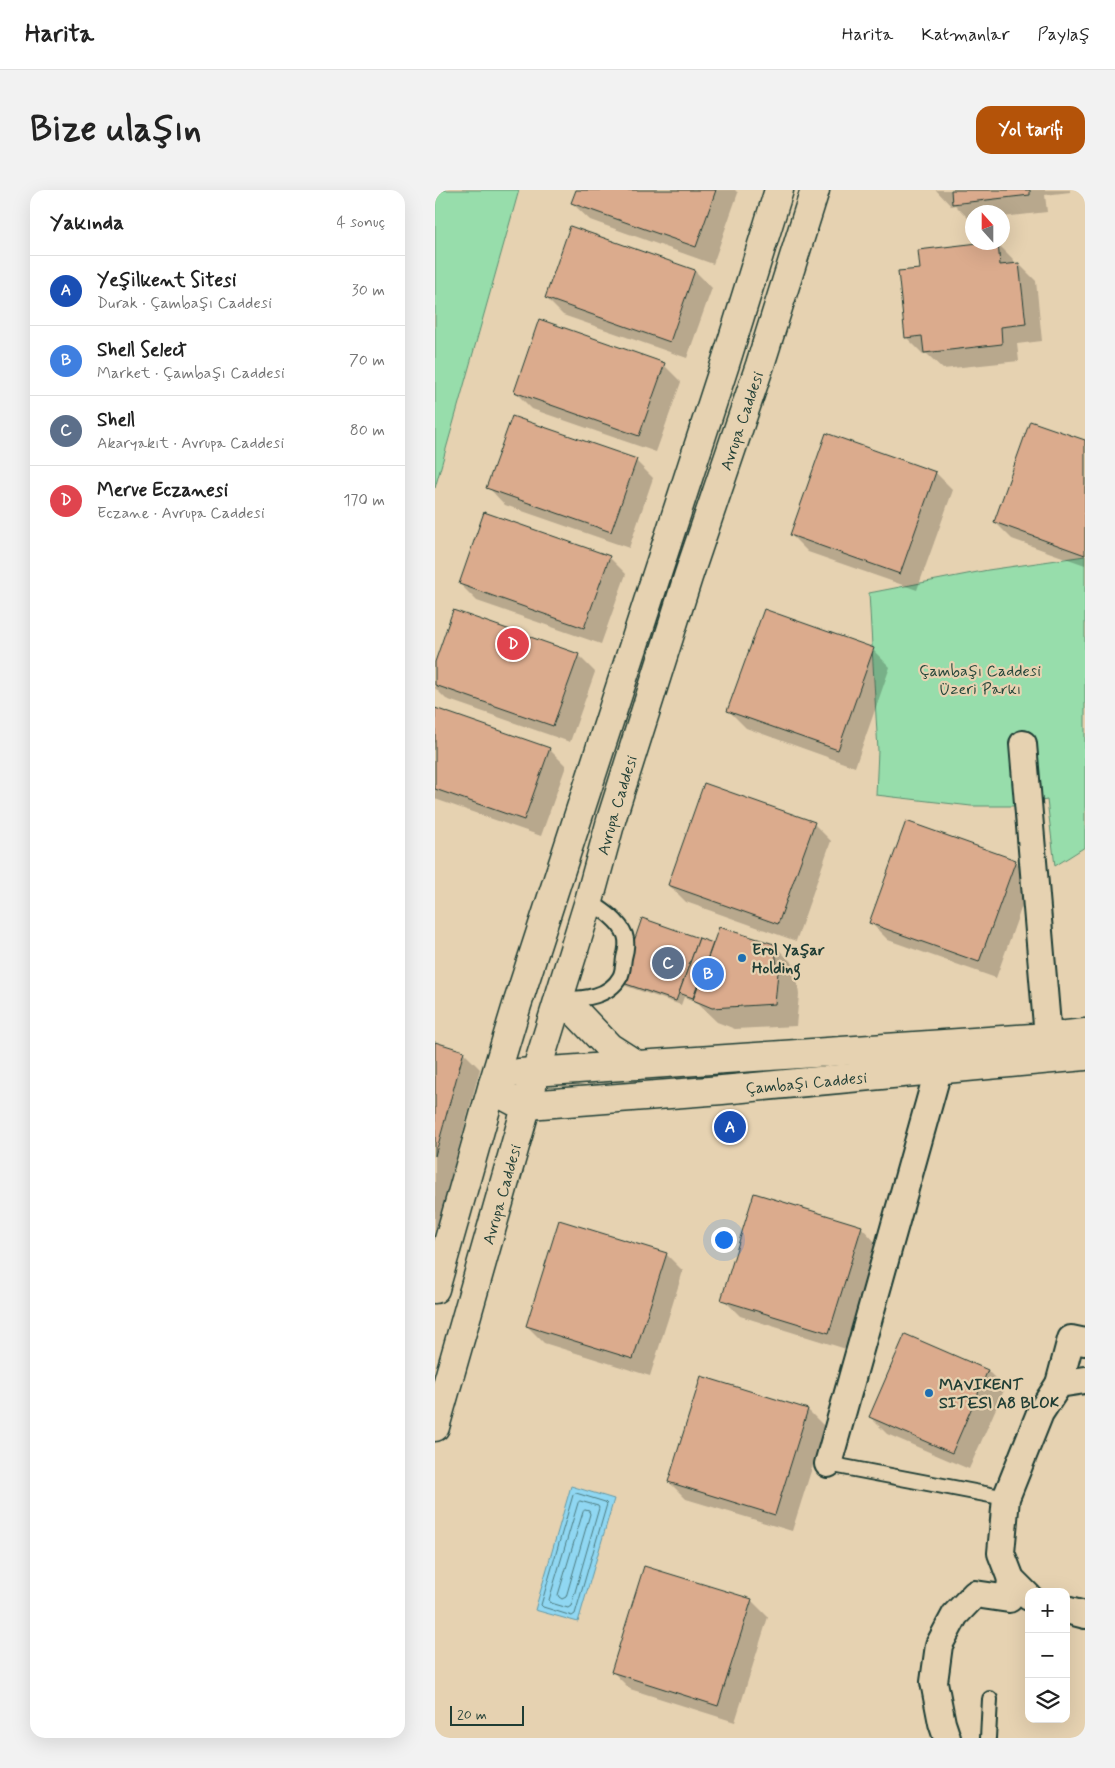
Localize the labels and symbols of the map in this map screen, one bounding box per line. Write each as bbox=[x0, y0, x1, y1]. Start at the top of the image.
north arrow bbox=[965, 205, 1010, 250]
street label: Avrupa Caddesi bbox=[716, 369, 769, 473]
pin: D bbox=[497, 625, 529, 663]
park label: Çambaşı Caddesi Üzeri Parkı bbox=[919, 661, 1041, 700]
street label: Avrupa Caddesi bbox=[593, 753, 643, 858]
place label: Erol Yaşar Holding bbox=[752, 940, 825, 981]
pin: C bbox=[652, 944, 684, 982]
marker: Erol Yaşar Holding bbox=[736, 952, 748, 964]
pin: B bbox=[692, 955, 724, 993]
street label: Çambaşı Caddesi bbox=[745, 1067, 868, 1100]
pin: A bbox=[714, 1108, 746, 1146]
street label: Avrupa Caddesi bbox=[478, 1142, 527, 1247]
your location bbox=[711, 1227, 737, 1253]
place label: MAVIKENT SITESI A8 BLOK bbox=[939, 1375, 1060, 1414]
marker: MAVIKENT SITESI A8 BLOK bbox=[923, 1387, 935, 1399]
scale bar bbox=[450, 1703, 524, 1726]

